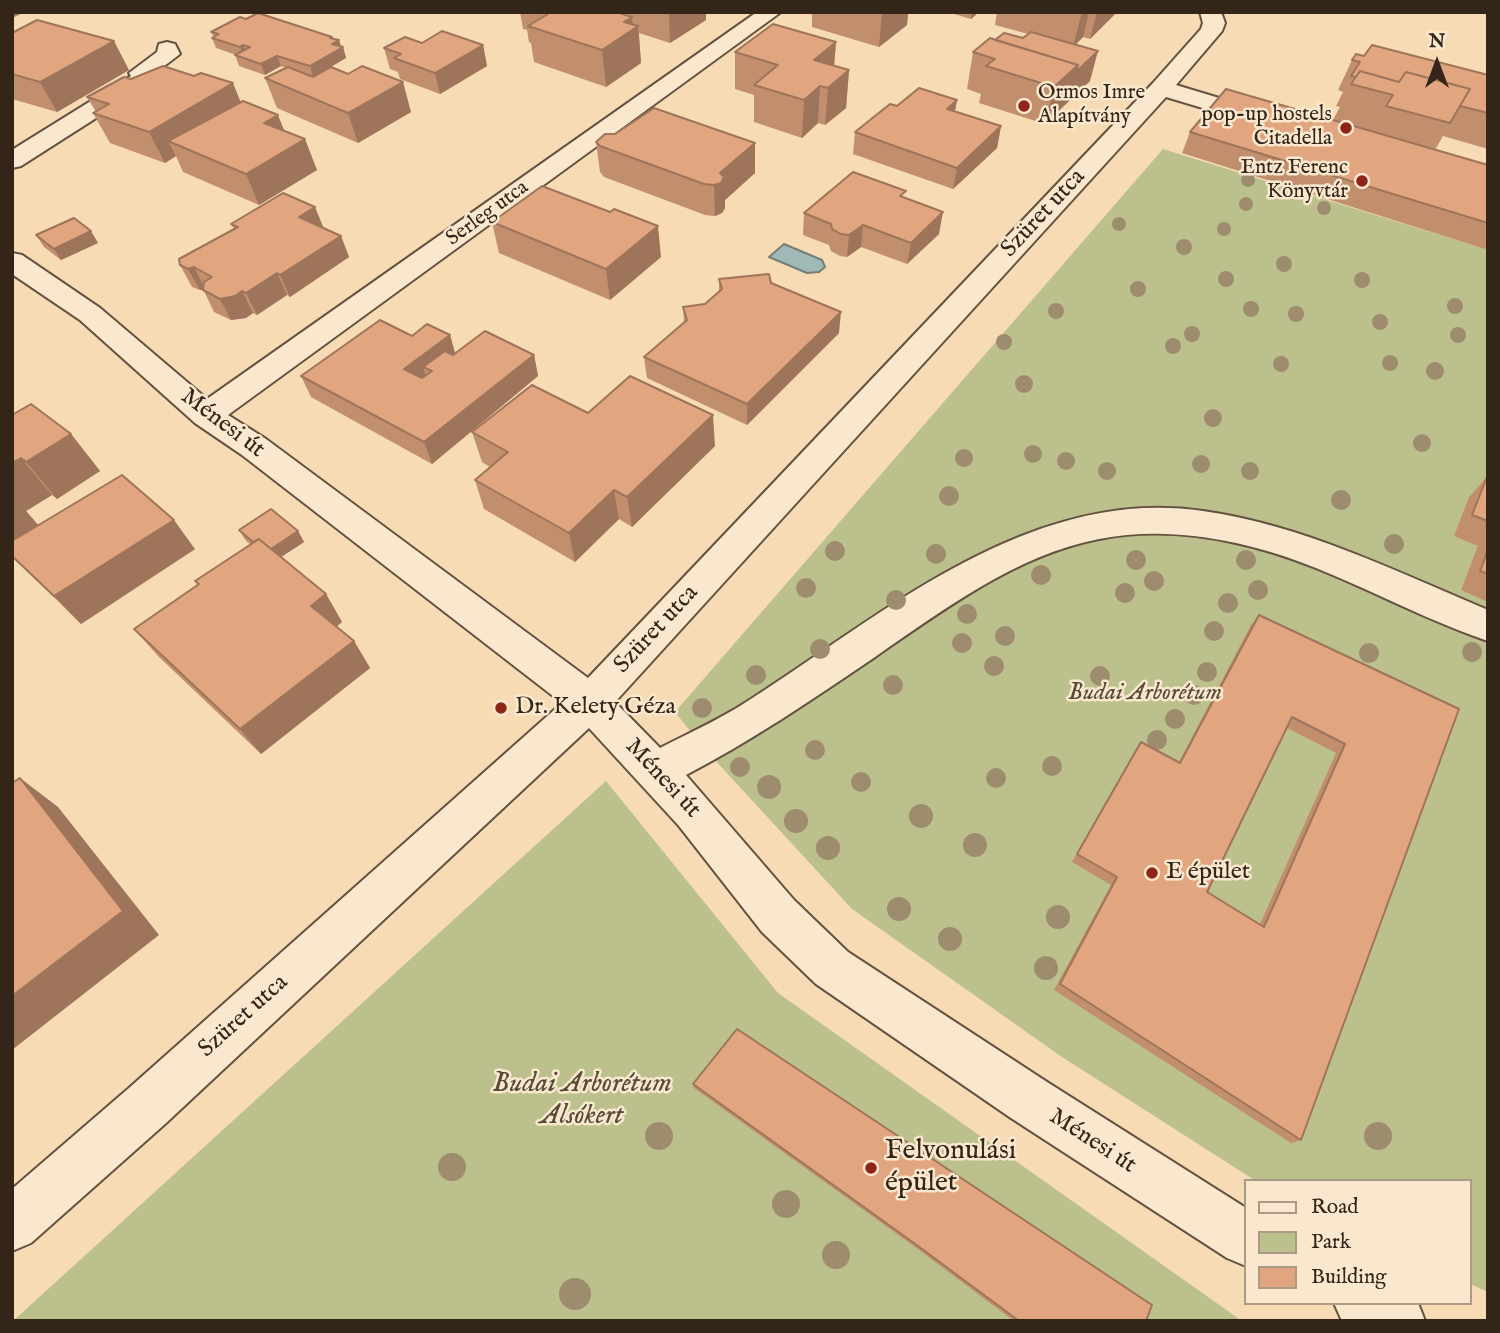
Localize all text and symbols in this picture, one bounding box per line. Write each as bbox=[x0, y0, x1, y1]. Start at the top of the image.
north arrow bbox=[1402, 28, 1472, 98]
text: N bbox=[1429, 30, 1445, 54]
place label: Ormos Imre Alapítvány bbox=[1038, 81, 1145, 131]
marker: Ormos Imre Alapítvány bbox=[1016, 98, 1032, 114]
place label: pop-up hostels Citadella bbox=[1202, 103, 1332, 153]
marker: pop-up hostels Citadella bbox=[1338, 120, 1354, 136]
place label: Entz Ferenc Könyvtár bbox=[1240, 156, 1348, 206]
street label: Szüret utca bbox=[996, 164, 1092, 264]
marker: Entz Ferenc Könyvtár bbox=[1354, 173, 1370, 189]
street label: Serleg utca bbox=[442, 176, 534, 252]
street label: Ménesi út bbox=[174, 383, 270, 465]
street label: Szüret utca bbox=[609, 580, 705, 680]
park label: Budai Arborétum bbox=[1068, 680, 1222, 708]
place label: Dr. Kelety Géza bbox=[515, 694, 676, 722]
marker: Dr. Kelety Géza bbox=[493, 700, 509, 716]
street label: Ménesi út bbox=[618, 733, 706, 825]
place label: E épület bbox=[1166, 859, 1250, 887]
marker: E épület bbox=[1144, 865, 1160, 881]
street label: Szüret utca bbox=[193, 969, 295, 1065]
park label: Budai Arborétum Alsókert bbox=[492, 1068, 672, 1134]
street label: Ménesi út bbox=[1043, 1103, 1141, 1181]
place label: Felvonulási épület bbox=[885, 1135, 1016, 1201]
marker: Felvonulási épület bbox=[863, 1160, 879, 1176]
legend bbox=[1244, 1179, 1472, 1305]
text: Road bbox=[1311, 1194, 1358, 1221]
text: Park bbox=[1311, 1229, 1351, 1256]
text: Building bbox=[1311, 1264, 1386, 1291]

